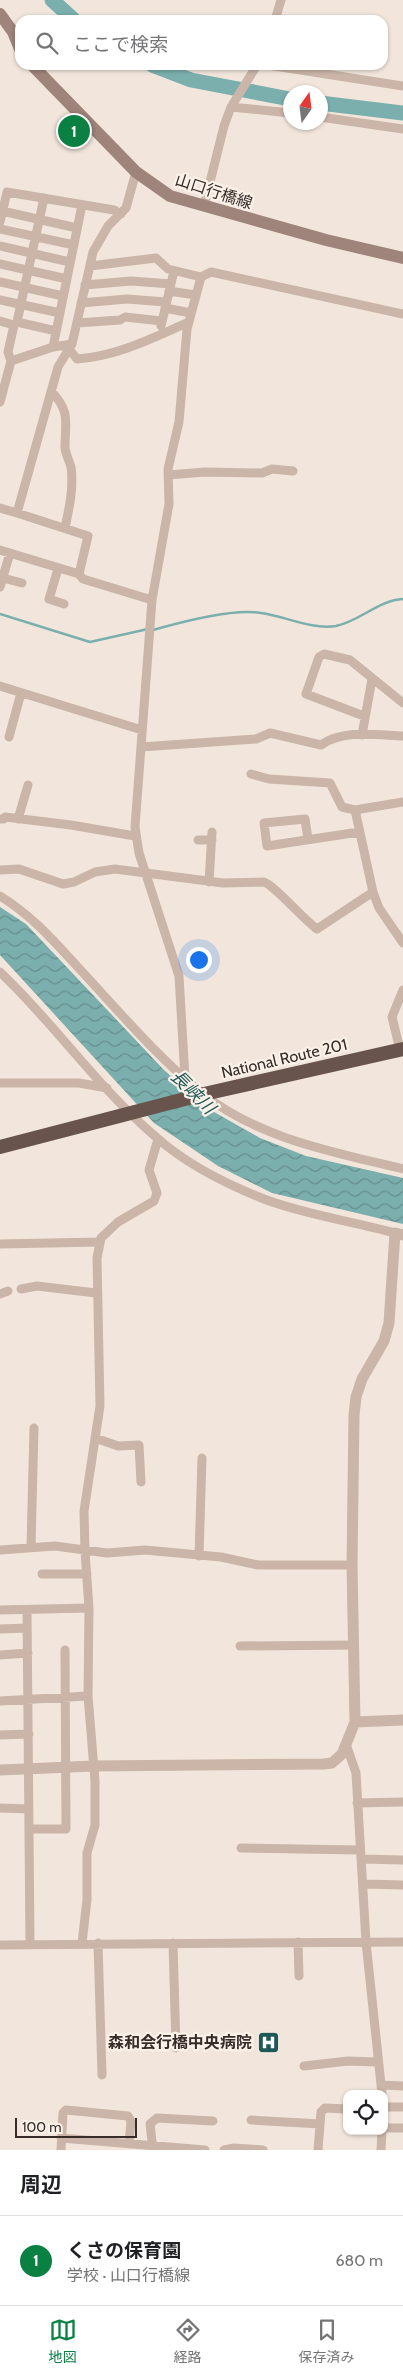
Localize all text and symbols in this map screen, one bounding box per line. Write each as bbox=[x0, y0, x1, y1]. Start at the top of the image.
search box bbox=[15, 15, 388, 70]
icon: search bbox=[33, 29, 61, 57]
text: ここで検索 bbox=[73, 33, 168, 56]
north arrow bbox=[283, 85, 328, 130]
pin: 1 bbox=[58, 112, 90, 150]
street label: 山口行橋線 bbox=[173, 170, 255, 213]
your location bbox=[186, 947, 212, 973]
street label: National Route 201 bbox=[219, 1035, 349, 1082]
water label: 長峡川 bbox=[166, 1065, 221, 1120]
hospital icon: 森和会行橋中央病院 bbox=[256, 2030, 280, 2054]
place label: 森和会行橋中央病院 bbox=[108, 2033, 252, 2052]
map controls bbox=[343, 2090, 388, 2135]
button: locate bbox=[343, 2090, 388, 2135]
scale bar bbox=[15, 2115, 138, 2138]
text: 100 m bbox=[22, 2118, 62, 2136]
text: 周辺 bbox=[20, 2172, 62, 2197]
text: くさの保育園 bbox=[67, 2239, 181, 2262]
text: 1 bbox=[33, 2251, 39, 2270]
text: 680 m bbox=[335, 2251, 383, 2270]
text: 学校 · 山口行橋線 bbox=[67, 2266, 190, 2285]
tab: 地図 bbox=[49, 2316, 77, 2366]
tab: 経路 bbox=[174, 2316, 202, 2366]
tab: 保存済み bbox=[299, 2316, 355, 2366]

